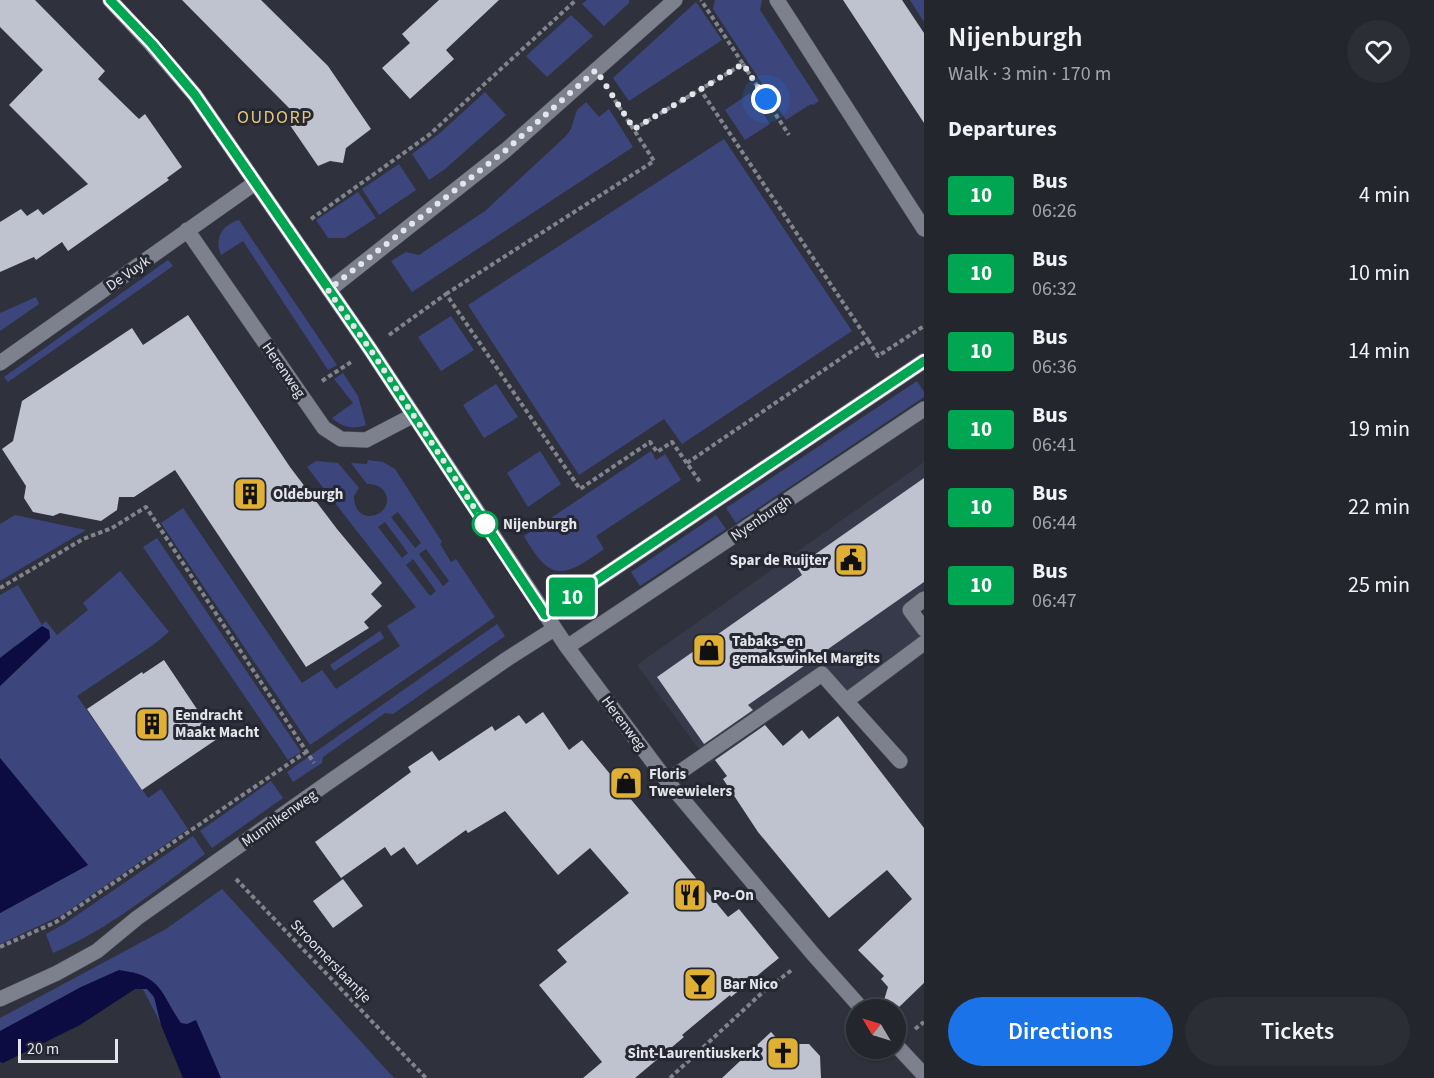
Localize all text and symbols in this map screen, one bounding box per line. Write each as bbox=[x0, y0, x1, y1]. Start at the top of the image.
text: Nijenburgh bbox=[948, 17, 1083, 57]
button: heart bbox=[1347, 20, 1410, 83]
text: Walk · 3 min · 170 m bbox=[948, 60, 1111, 88]
your location bbox=[751, 84, 781, 114]
district label: OUDORP bbox=[237, 105, 313, 130]
text: Departures bbox=[948, 113, 1057, 145]
text: Bus bbox=[1032, 165, 1068, 197]
text: 4 min bbox=[1359, 179, 1410, 211]
text: 10 bbox=[970, 180, 992, 210]
text: 06:26 bbox=[1032, 197, 1077, 225]
text: Bus bbox=[1032, 243, 1068, 275]
street label: De Vuyk bbox=[102, 250, 155, 296]
text: 10 min bbox=[1348, 257, 1410, 289]
text: 10 bbox=[970, 258, 992, 288]
text: 06:32 bbox=[1032, 275, 1077, 303]
text: Bus bbox=[1032, 321, 1068, 353]
text: 14 min bbox=[1348, 335, 1410, 367]
text: 10 bbox=[970, 336, 992, 366]
street label: Herenweg bbox=[257, 338, 311, 403]
text: 06:36 bbox=[1032, 353, 1077, 381]
text: Bus bbox=[1032, 399, 1068, 431]
text: 19 min bbox=[1348, 413, 1410, 445]
text: 10 bbox=[970, 414, 992, 444]
text: 06:41 bbox=[1032, 431, 1077, 459]
building icon: Oldeburgh bbox=[232, 476, 268, 512]
text: Bus bbox=[1032, 477, 1068, 509]
place label: Oldeburgh bbox=[273, 484, 343, 505]
street label: Nyenburgh bbox=[727, 490, 796, 547]
text: 22 min bbox=[1348, 491, 1410, 523]
text: 10 bbox=[970, 492, 992, 522]
text: 06:44 bbox=[1032, 509, 1077, 537]
marker: Nijenburgh bbox=[472, 511, 498, 537]
place label: Nijenburgh bbox=[503, 514, 577, 535]
public building icon: Spar de Ruijter bbox=[833, 542, 869, 578]
place label: Spar de Ruijter bbox=[730, 550, 828, 571]
text: Bus bbox=[1032, 555, 1068, 587]
text: 25 min bbox=[1348, 569, 1410, 601]
text: 10 bbox=[970, 570, 992, 600]
line badge: 10 bbox=[545, 578, 599, 616]
text: 10 bbox=[561, 582, 583, 612]
text: 06:47 bbox=[1032, 587, 1077, 615]
place label: Tabaks- en gemakswinkel Margits bbox=[732, 631, 880, 669]
shop icon: Tabaks- en gemakswinkel Margits bbox=[691, 632, 727, 668]
street label: Herenweg bbox=[596, 692, 651, 755]
place label: Eendracht Maakt Macht bbox=[175, 705, 260, 743]
building icon: Eendracht Maakt Macht bbox=[134, 706, 170, 742]
place label: Floris Tweewielers bbox=[649, 764, 732, 802]
shop icon: Floris Tweewielers bbox=[608, 765, 644, 801]
street label: Munnikenweg bbox=[237, 784, 322, 852]
restaurant icon: Po-On bbox=[672, 877, 708, 913]
place label: Po-On bbox=[713, 885, 754, 906]
street label: Stroomerslaantje bbox=[285, 915, 376, 1008]
bar icon: Bar Nico bbox=[682, 966, 718, 1002]
place label: Bar Nico bbox=[723, 974, 778, 995]
button: Directions bbox=[948, 997, 1173, 1066]
button: Tickets bbox=[1185, 997, 1410, 1066]
north arrow bbox=[846, 999, 906, 1059]
map controls bbox=[846, 999, 906, 1059]
church icon: Sint-Laurentiuskerk bbox=[765, 1035, 801, 1071]
scale bar bbox=[18, 1036, 118, 1064]
text: 20 m bbox=[27, 1038, 59, 1060]
place label: Sint-Laurentiuskerk bbox=[628, 1043, 761, 1064]

